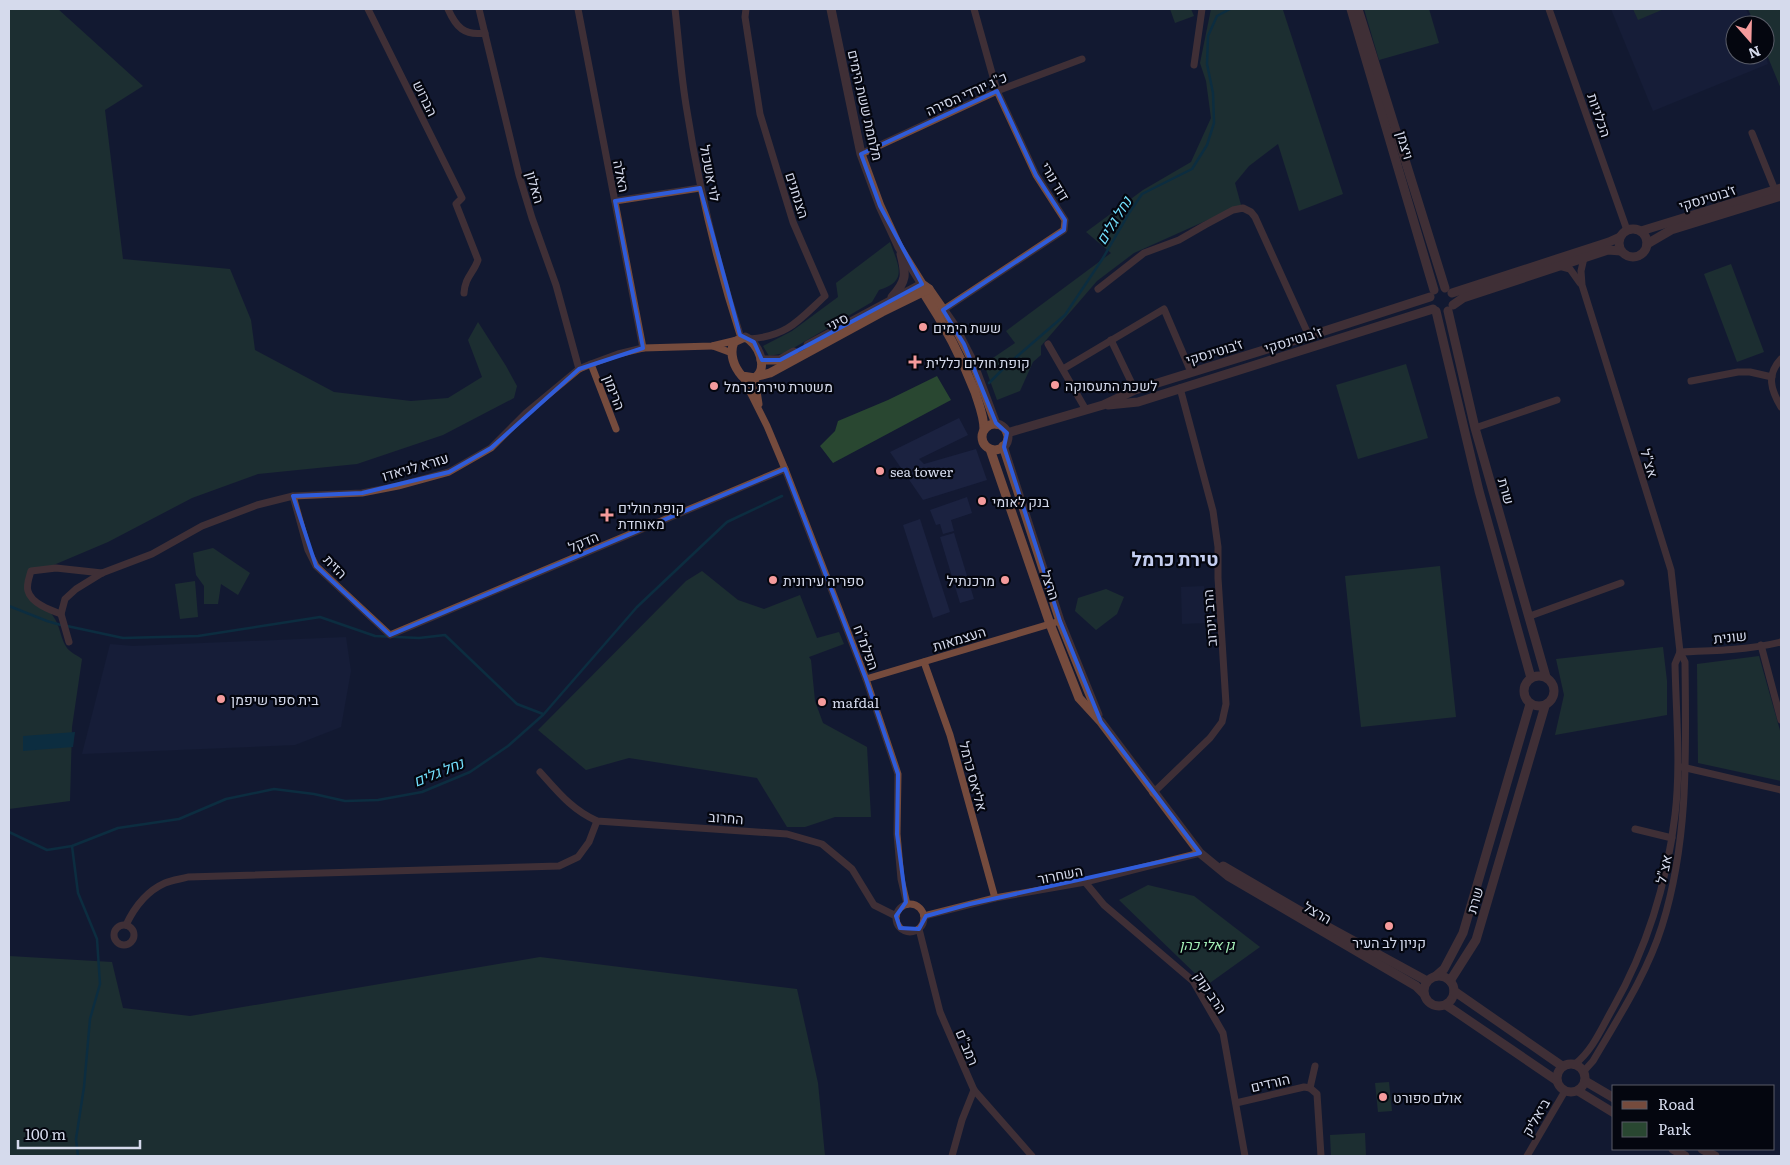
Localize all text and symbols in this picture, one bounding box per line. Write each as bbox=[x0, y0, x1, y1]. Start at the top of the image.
north arrow bbox=[1725, 15, 1775, 65]
text: N bbox=[1746, 42, 1764, 65]
street label: מלחמת ששת הימים bbox=[844, 48, 888, 162]
street label: כ"ג יורדי הסירה bbox=[922, 66, 1010, 120]
street label: הברוש bbox=[409, 77, 443, 119]
street label: הכלניות bbox=[1583, 90, 1617, 140]
street label: ויצמן bbox=[1392, 128, 1420, 162]
street label: לוי אשכול bbox=[696, 143, 726, 203]
street label: האלה bbox=[609, 158, 635, 194]
street label: דוד נורי bbox=[1037, 158, 1075, 204]
street label: האלון bbox=[522, 169, 550, 205]
street label: הצנחנים bbox=[781, 169, 815, 221]
street label: ז׳בוטינסקי bbox=[1676, 179, 1738, 215]
water label: נחל גלים bbox=[1089, 190, 1138, 248]
street label: סיני bbox=[822, 307, 852, 335]
place label: ששת הימים bbox=[933, 317, 1001, 337]
marker: ששת הימים bbox=[917, 321, 929, 333]
street label: ז'בוטינסקי bbox=[1262, 321, 1324, 357]
street label: ז׳בוטינסקי bbox=[1183, 333, 1245, 369]
place label: קופת חולים כללית bbox=[926, 352, 1030, 372]
marker: קופת חולים כללית bbox=[908, 355, 922, 369]
street label: הרימון bbox=[599, 371, 631, 413]
place label: לשכת התעסוקה bbox=[1065, 375, 1157, 395]
place label: משטרת טירת כרמל bbox=[724, 376, 833, 396]
marker: לשכת התעסוקה bbox=[1049, 379, 1061, 391]
marker: משטרת טירת כרמל bbox=[708, 380, 720, 392]
street label: אצ"ל bbox=[1636, 446, 1664, 480]
street label: עזרא לניאדו bbox=[379, 447, 451, 485]
place label: sea tower bbox=[890, 461, 954, 481]
marker: sea tower bbox=[874, 465, 886, 477]
street label: שרת bbox=[1494, 475, 1520, 507]
place label: בנק לאומי bbox=[992, 491, 1050, 511]
marker: בנק לאומי bbox=[976, 495, 988, 507]
place label: קופת חולים מאוחדת bbox=[618, 497, 684, 533]
marker: קופת חולים מאוחדת bbox=[600, 508, 614, 522]
street label: הדקל bbox=[565, 526, 601, 556]
district label: טירת כרמל bbox=[1132, 544, 1218, 572]
street label: הזית bbox=[320, 550, 352, 582]
street label: הרצל bbox=[1037, 568, 1065, 602]
place label: ספריה עירונית bbox=[783, 570, 864, 590]
place label: מרכנתיל bbox=[946, 570, 995, 590]
marker: ספריה עירונית bbox=[767, 574, 779, 586]
marker: מרכנתיל bbox=[999, 574, 1011, 586]
street label: הרב וינרוב bbox=[1197, 589, 1221, 647]
street label: העצמאות bbox=[930, 620, 988, 656]
street label: הפלמ"ח bbox=[849, 621, 885, 673]
street label: שונית bbox=[1712, 624, 1748, 648]
place label: בית ספר שיפמן bbox=[231, 689, 319, 709]
place label: mafdal bbox=[832, 692, 880, 712]
marker: בית ספר שיפמן bbox=[215, 693, 227, 705]
marker: mafdal bbox=[816, 696, 828, 708]
street label: אליאס כרמל bbox=[955, 739, 993, 813]
water label: נחל גלים bbox=[409, 750, 468, 792]
street label: החרוב bbox=[708, 806, 744, 828]
street label: אצ"ל bbox=[1650, 852, 1676, 885]
street label: השחרור bbox=[1036, 860, 1084, 888]
street label: שרת bbox=[1461, 884, 1487, 916]
street label: הרצל bbox=[1300, 896, 1336, 928]
marker: קניון לב העיר bbox=[1383, 920, 1395, 932]
place label: קניון לב העיר bbox=[1352, 932, 1426, 952]
park label: גן אלי כהן bbox=[1180, 934, 1236, 954]
street label: הרב קוק bbox=[1190, 967, 1232, 1017]
street label: רמב"ם bbox=[951, 1026, 985, 1068]
street label: הורדים bbox=[1248, 1068, 1292, 1096]
legend bbox=[1612, 1085, 1775, 1150]
place label: אולם ספורט bbox=[1393, 1087, 1462, 1107]
marker: אולם ספורט bbox=[1377, 1091, 1389, 1103]
text: Road bbox=[1658, 1092, 1694, 1115]
street label: ביאליק bbox=[1516, 1094, 1554, 1140]
text: Park bbox=[1658, 1117, 1692, 1140]
scale bar bbox=[18, 1118, 140, 1150]
text: 100 m bbox=[25, 1122, 66, 1145]

